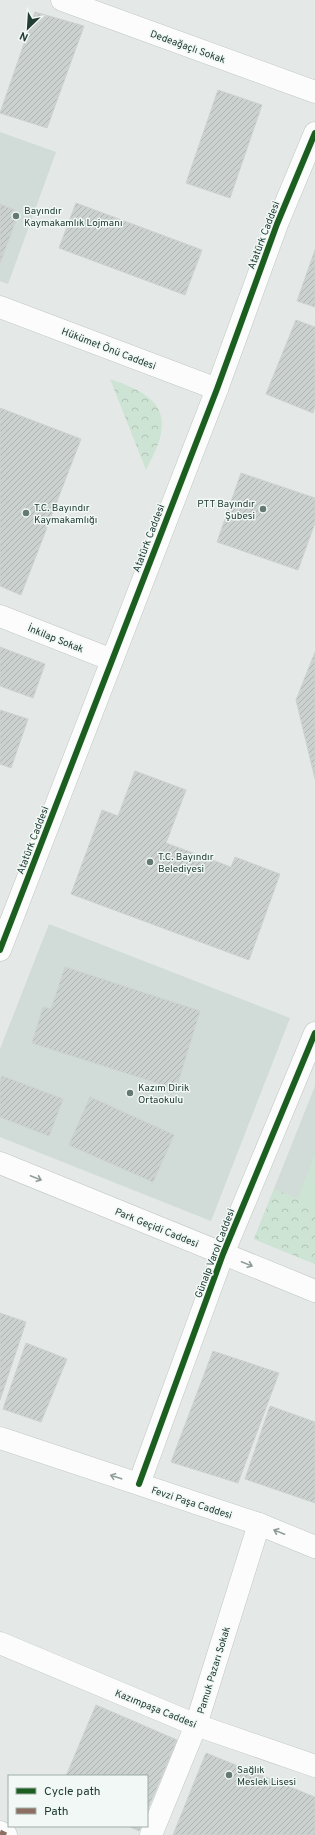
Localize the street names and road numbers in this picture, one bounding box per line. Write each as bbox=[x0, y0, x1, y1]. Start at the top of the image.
street label: Dedeağaçlı Sokak bbox=[148, 28, 227, 67]
street label: Atatürk Caddesi bbox=[245, 200, 283, 271]
street label: Hükümet Önü Caddesi bbox=[59, 325, 157, 373]
street label: Atatürk Caddesi bbox=[130, 503, 168, 574]
street label: İnkilap Sokak bbox=[25, 622, 85, 657]
street label: Atatürk Caddesi bbox=[14, 805, 52, 876]
street label: Park Geçidi Caddesi bbox=[113, 1206, 200, 1251]
street label: Günalp Varol Caddesi bbox=[192, 1207, 238, 1300]
street label: Fevzi Paşa Caddesi bbox=[150, 1484, 234, 1523]
street label: Pamuk Pazarı Sokak bbox=[195, 1625, 234, 1716]
street label: Kazımpaşa Caddesi bbox=[113, 1687, 198, 1732]

